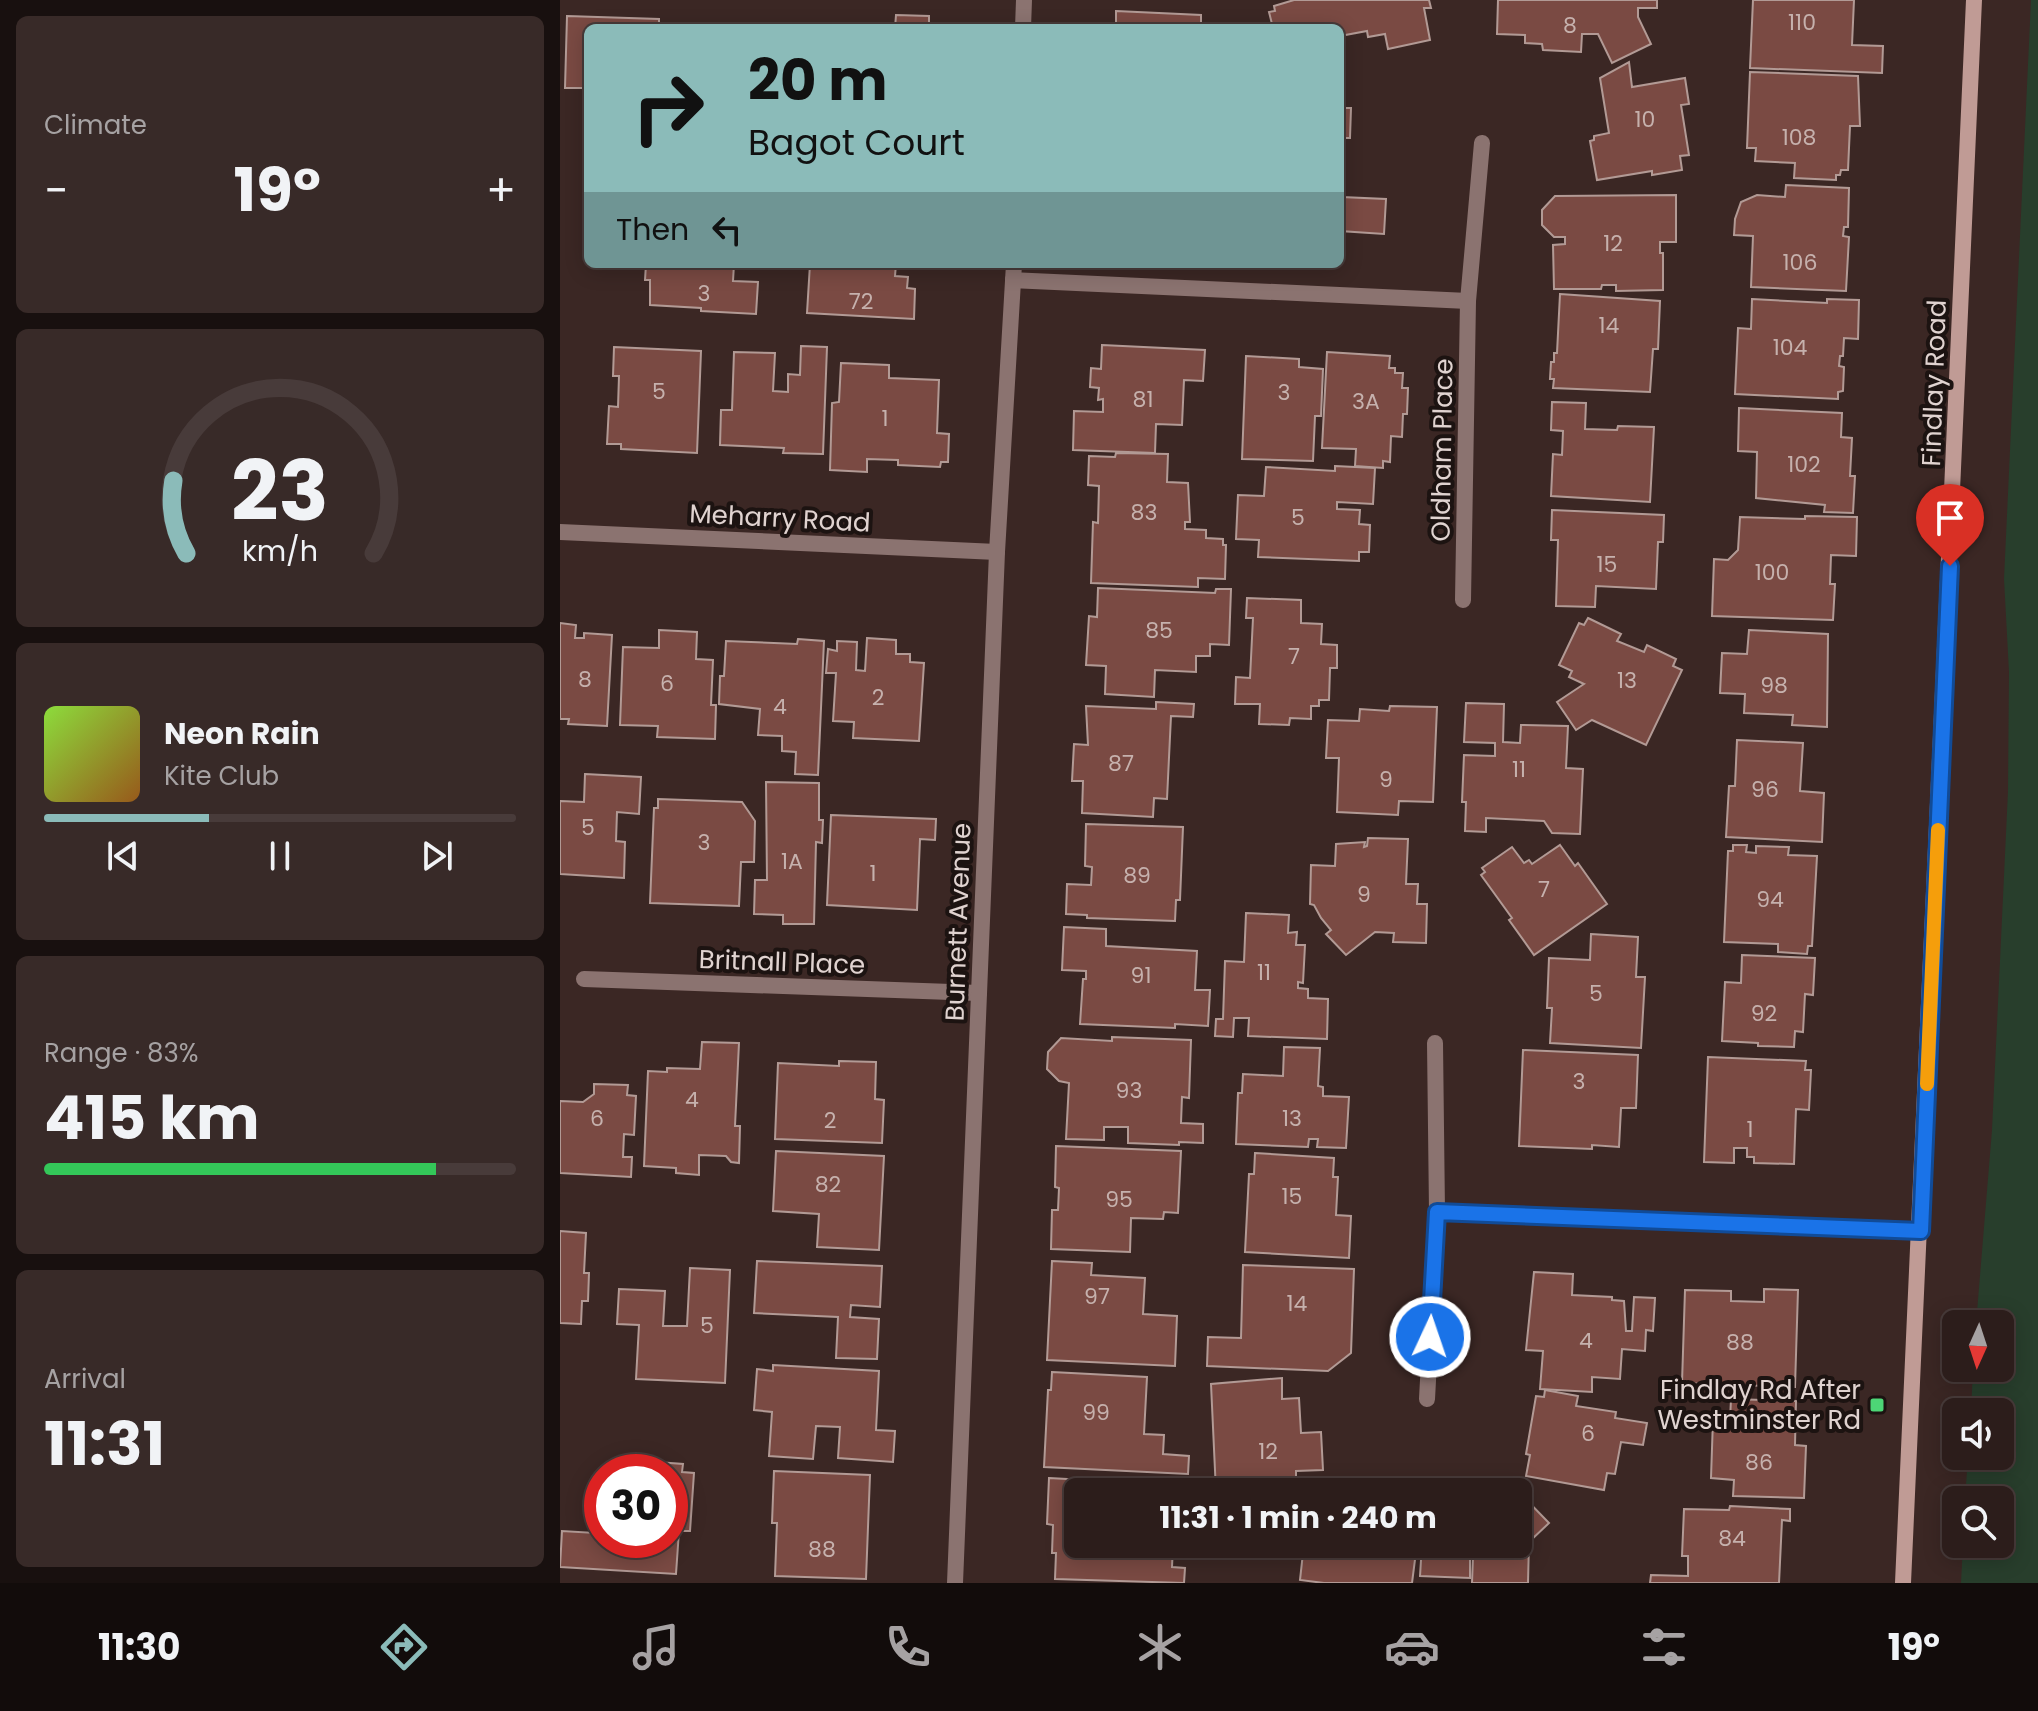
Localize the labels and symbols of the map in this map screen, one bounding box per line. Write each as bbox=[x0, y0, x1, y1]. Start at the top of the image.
house number: 110 bbox=[1788, 7, 1816, 38]
house number: 8 bbox=[1563, 10, 1577, 41]
house number: 10 bbox=[1635, 104, 1655, 135]
house number: 108 bbox=[1782, 122, 1816, 153]
house number: 12 bbox=[1603, 228, 1623, 259]
house number: 106 bbox=[1783, 247, 1817, 278]
house number: 3 bbox=[698, 278, 710, 309]
house number: 72 bbox=[849, 286, 873, 317]
street label: Findlay Road bbox=[1913, 299, 1955, 467]
house number: 14 bbox=[1599, 310, 1620, 341]
house number: 104 bbox=[1773, 332, 1808, 363]
street label: Oldham Place bbox=[1422, 358, 1462, 542]
house number: 5 bbox=[652, 376, 666, 407]
house number: 3 bbox=[1278, 377, 1290, 408]
house number: 81 bbox=[1133, 384, 1153, 415]
house number: 3A bbox=[1352, 386, 1380, 417]
house number: 1 bbox=[881, 403, 889, 434]
house number: 102 bbox=[1787, 449, 1821, 480]
pin bbox=[1916, 484, 1984, 566]
street label: Meharry Road bbox=[689, 495, 871, 541]
house number: 83 bbox=[1131, 497, 1157, 528]
house number: 5 bbox=[1291, 502, 1305, 533]
house number: 15 bbox=[1597, 549, 1617, 580]
house number: 100 bbox=[1755, 557, 1789, 588]
house number: 85 bbox=[1145, 615, 1173, 646]
house number: 7 bbox=[1288, 641, 1300, 672]
house number: 8 bbox=[578, 664, 592, 695]
house number: 13 bbox=[1617, 665, 1637, 696]
house number: 6 bbox=[660, 668, 674, 699]
house number: 98 bbox=[1760, 670, 1788, 701]
house number: 2 bbox=[872, 682, 884, 713]
house number: 4 bbox=[773, 691, 787, 722]
house number: 87 bbox=[1108, 748, 1134, 779]
house number: 11 bbox=[1512, 754, 1526, 785]
house number: 9 bbox=[1379, 764, 1393, 795]
house number: 96 bbox=[1751, 774, 1779, 805]
house number: 5 bbox=[581, 812, 595, 843]
street label: Burnett Avenue bbox=[937, 822, 979, 1022]
house number: 3 bbox=[698, 827, 710, 858]
house number: 1A bbox=[781, 846, 803, 877]
house number: 1 bbox=[869, 858, 877, 889]
house number: 89 bbox=[1123, 860, 1151, 891]
house number: 7 bbox=[1538, 874, 1550, 905]
house number: 9 bbox=[1357, 879, 1371, 910]
house number: 94 bbox=[1756, 884, 1784, 915]
street label: Britnall Place bbox=[698, 941, 866, 983]
house number: 11 bbox=[1257, 957, 1271, 988]
house number: 91 bbox=[1131, 960, 1151, 991]
house number: 5 bbox=[1589, 978, 1603, 1009]
house number: 92 bbox=[1751, 998, 1777, 1029]
house number: 3 bbox=[1573, 1066, 1585, 1097]
house number: 93 bbox=[1116, 1075, 1142, 1106]
house number: 4 bbox=[685, 1084, 699, 1115]
house number: 6 bbox=[590, 1103, 604, 1134]
house number: 13 bbox=[1282, 1103, 1302, 1134]
house number: 2 bbox=[824, 1105, 836, 1136]
house number: 1 bbox=[1746, 1114, 1754, 1145]
house number: 82 bbox=[815, 1169, 841, 1200]
house number: 15 bbox=[1282, 1181, 1302, 1212]
house number: 95 bbox=[1105, 1184, 1133, 1215]
house number: 97 bbox=[1084, 1281, 1110, 1312]
house number: 14 bbox=[1287, 1288, 1308, 1319]
position arrow bbox=[1388, 1295, 1472, 1379]
house number: 5 bbox=[700, 1310, 714, 1341]
north arrow bbox=[1942, 1310, 2014, 1382]
house number: 4 bbox=[1579, 1325, 1593, 1356]
house number: 88 bbox=[1726, 1327, 1754, 1358]
place label: Findlay Rd After Westminster Rd bbox=[1657, 1372, 1861, 1438]
marker: Findlay Rd After Westminster Rd bbox=[1868, 1396, 1886, 1414]
house number: 99 bbox=[1082, 1397, 1110, 1428]
house number: 6 bbox=[1581, 1418, 1595, 1449]
house number: 12 bbox=[1258, 1436, 1278, 1467]
house number: 86 bbox=[1745, 1447, 1773, 1478]
speed limit sign: 30 bbox=[584, 1454, 688, 1558]
house number: 84 bbox=[1718, 1523, 1746, 1554]
house number: 88 bbox=[808, 1534, 836, 1565]

